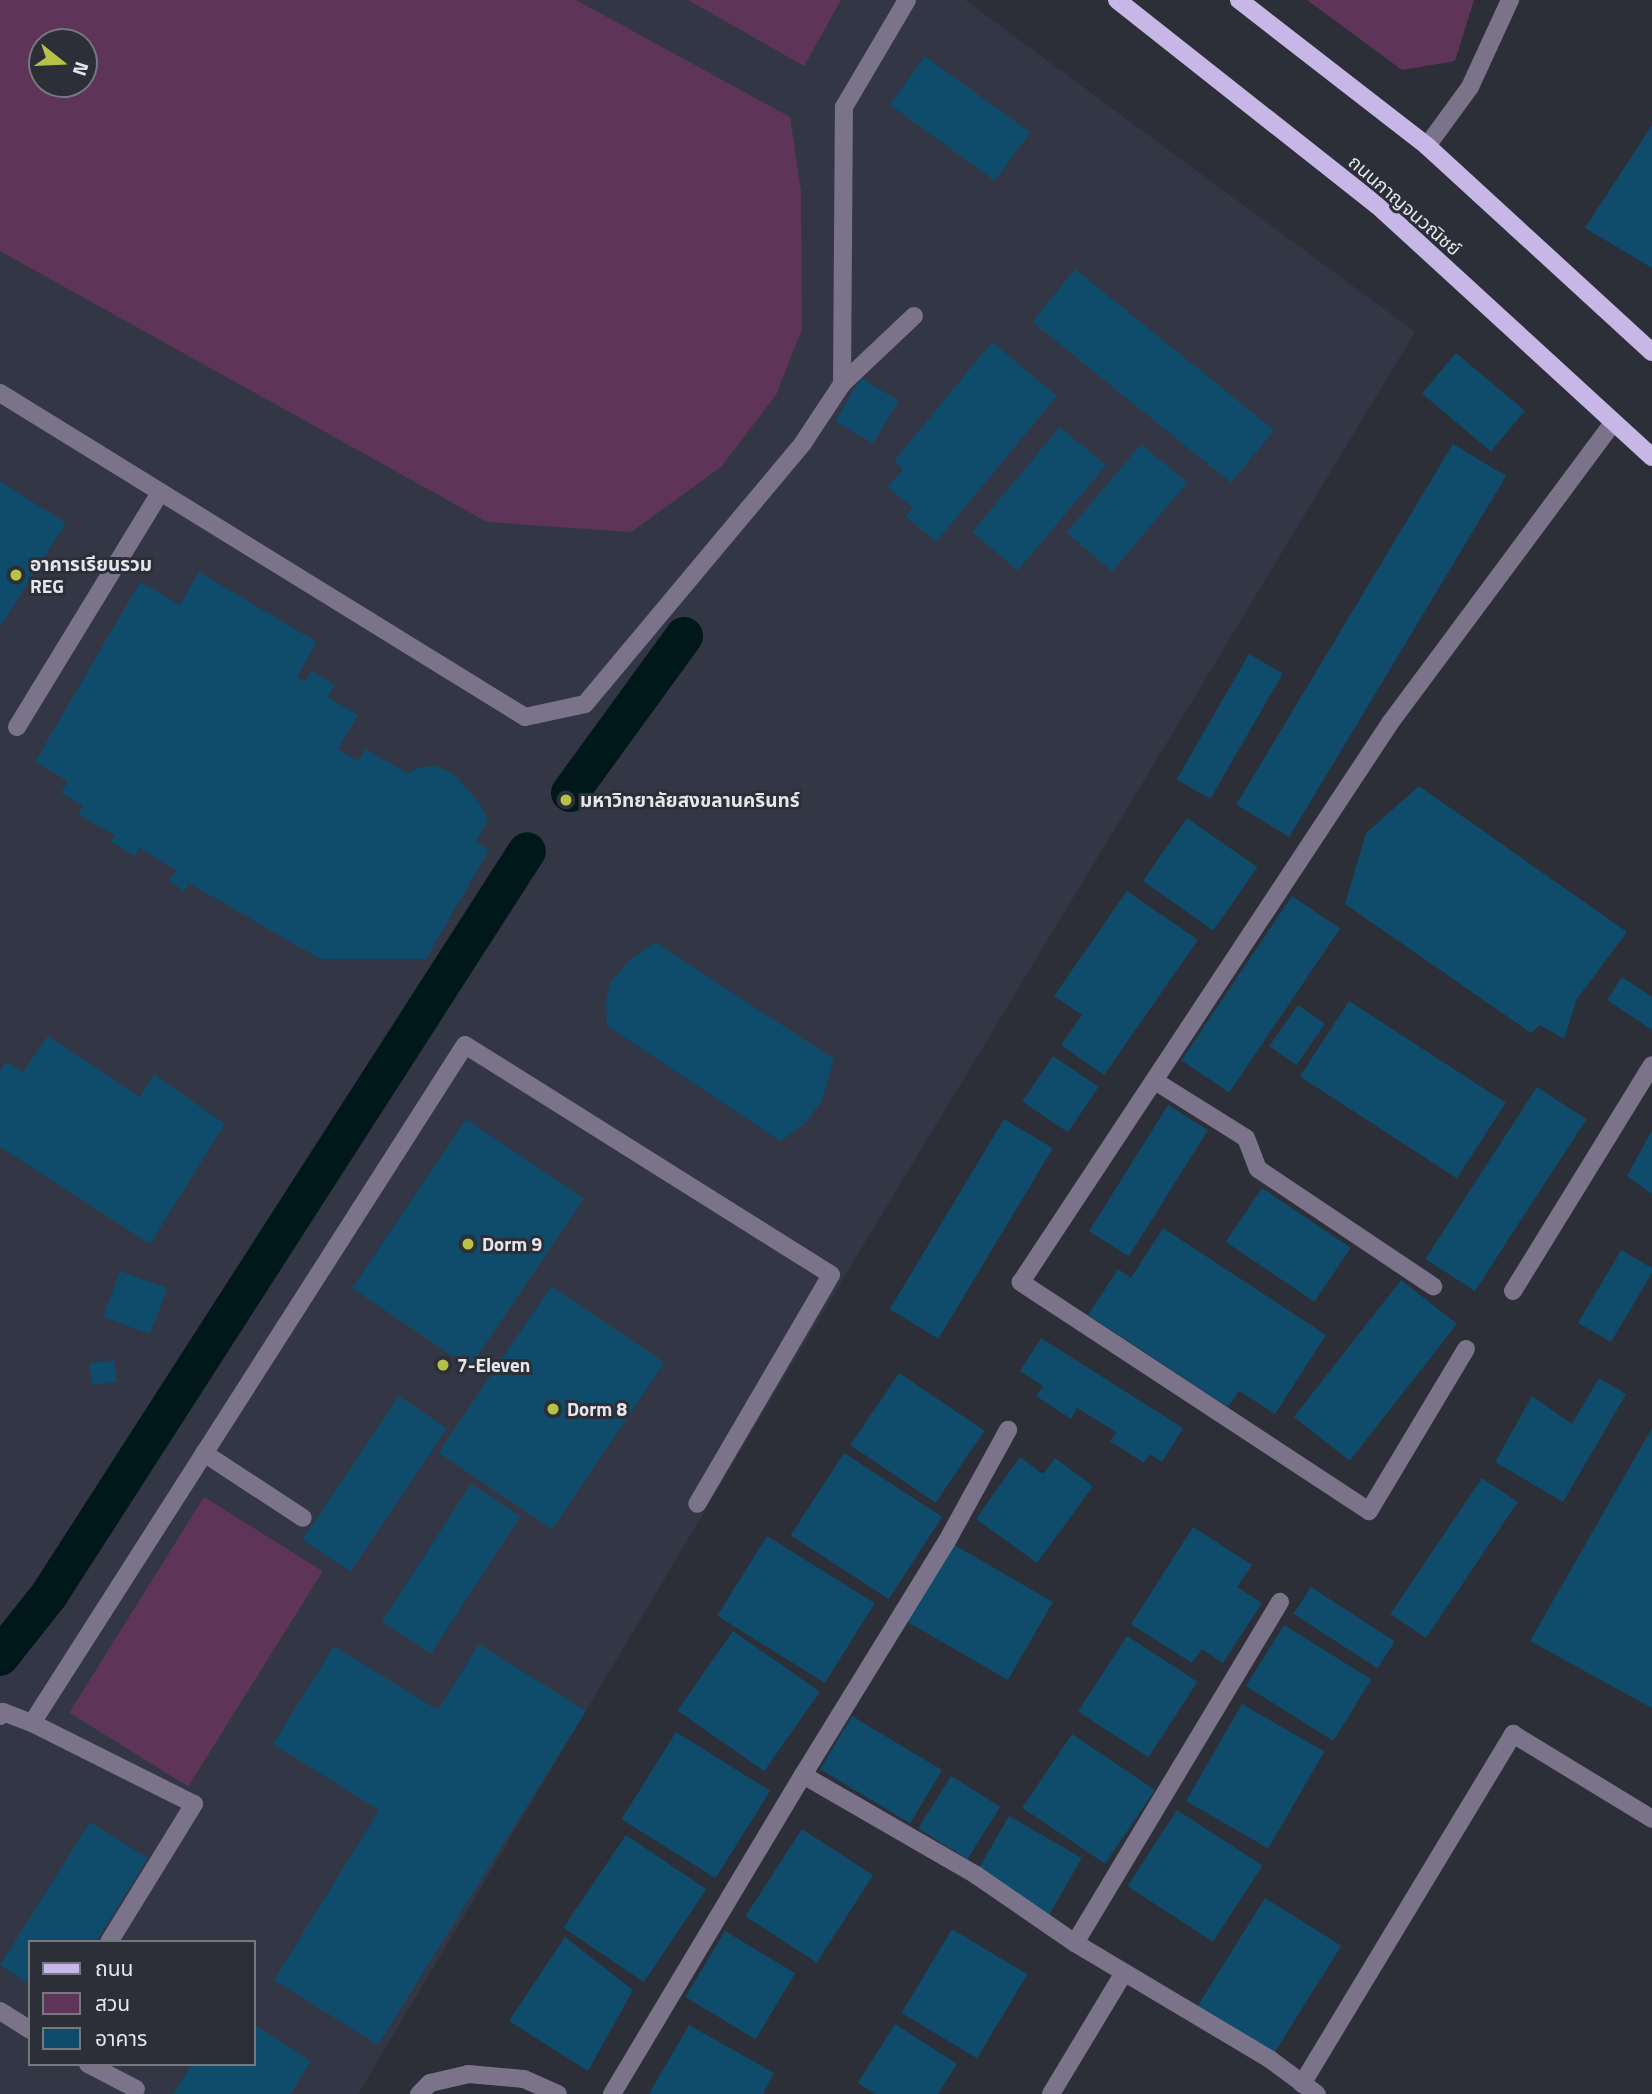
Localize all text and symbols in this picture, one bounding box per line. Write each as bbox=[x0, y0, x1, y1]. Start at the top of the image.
north arrow bbox=[28, 28, 98, 98]
text: N bbox=[66, 58, 97, 80]
street label: ถนนกาญจนวณิชย์ bbox=[1344, 150, 1466, 260]
place label: อาคารเรียนรวม REG bbox=[30, 553, 152, 597]
marker: อาคารเรียนรวม REG bbox=[8, 567, 24, 583]
place label: มหาวิทยาลัยสงขลานครินทร์ bbox=[580, 789, 800, 811]
marker: มหาวิทยาลัยสงขลานครินทร์ bbox=[558, 792, 574, 808]
place label: Dorm 9 bbox=[482, 1233, 542, 1255]
marker: Dorm 9 bbox=[460, 1236, 476, 1252]
place label: 7-Eleven bbox=[457, 1354, 530, 1376]
marker: 7-Eleven bbox=[435, 1357, 451, 1373]
place label: Dorm 8 bbox=[567, 1398, 627, 1420]
marker: Dorm 8 bbox=[545, 1401, 561, 1417]
legend bbox=[28, 1940, 256, 2066]
text: ถนน bbox=[95, 1952, 133, 1984]
text: สวน bbox=[95, 1987, 130, 2019]
text: อาคาร bbox=[95, 2022, 147, 2054]

